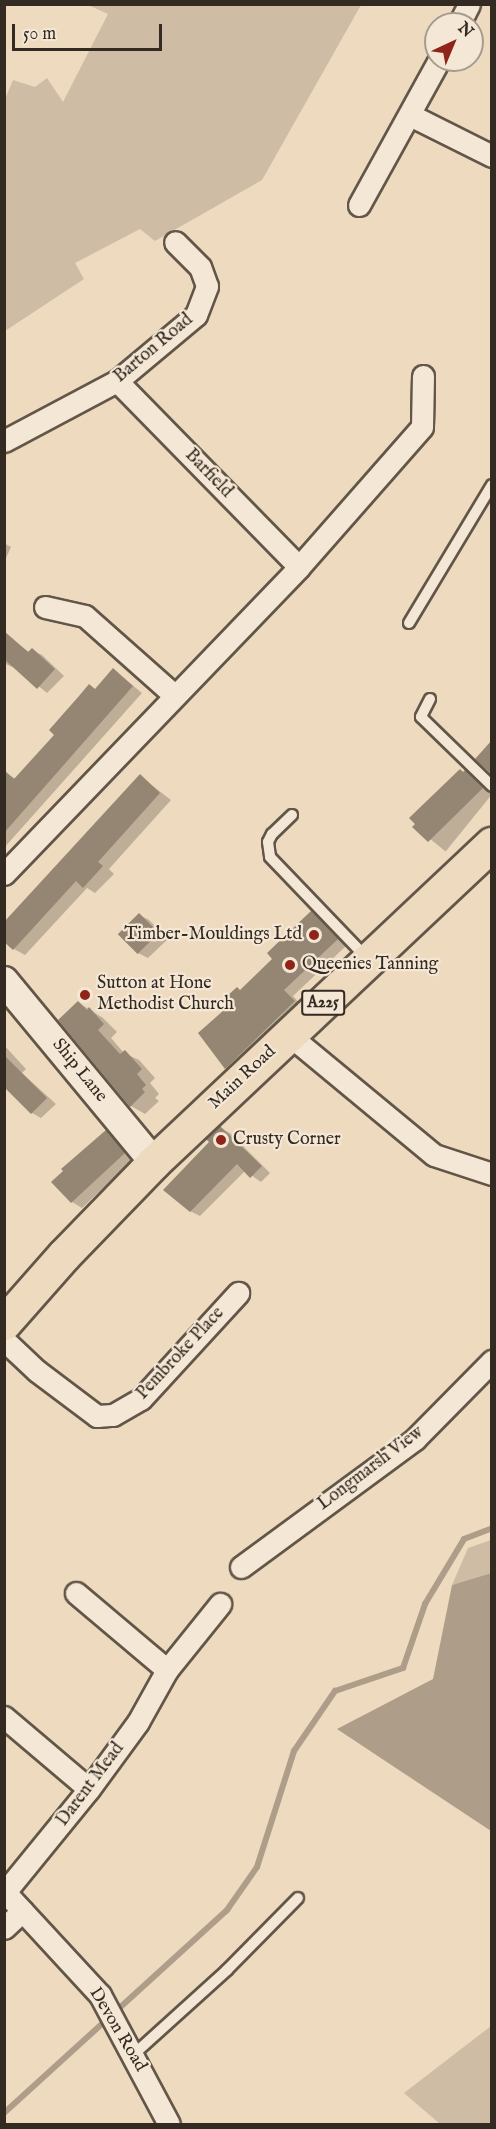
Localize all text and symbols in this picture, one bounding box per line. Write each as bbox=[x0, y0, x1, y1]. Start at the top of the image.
scale bar bbox=[15, 12, 165, 50]
north arrow bbox=[424, 12, 484, 72]
text: N bbox=[453, 18, 477, 42]
text: 50 m bbox=[23, 23, 56, 46]
street label: Barton Road bbox=[110, 310, 198, 388]
street label: Barfield bbox=[180, 445, 236, 503]
place label: Timber-Mouldings Ltd bbox=[124, 924, 302, 946]
marker: Timber-Mouldings Ltd bbox=[307, 928, 321, 942]
place label: Queenies Tanning bbox=[302, 954, 438, 976]
marker: Queenies Tanning bbox=[283, 958, 297, 972]
place label: Sutton at Hone Methodist Church bbox=[97, 974, 234, 1016]
marker: Sutton at Hone Methodist Church bbox=[78, 988, 92, 1002]
road number: A225 bbox=[300, 990, 346, 1016]
street label: Ship Lane bbox=[47, 1035, 111, 1107]
street label: Main Road bbox=[205, 1042, 281, 1114]
place label: Crusty Corner bbox=[233, 1129, 341, 1151]
marker: Crusty Corner bbox=[214, 1133, 228, 1147]
street label: Pembroke Place bbox=[133, 1303, 229, 1405]
street label: Longmarsh View bbox=[314, 1422, 428, 1516]
street label: Darent Mead bbox=[53, 1739, 129, 1831]
street label: Devon Road bbox=[83, 1984, 151, 2076]

